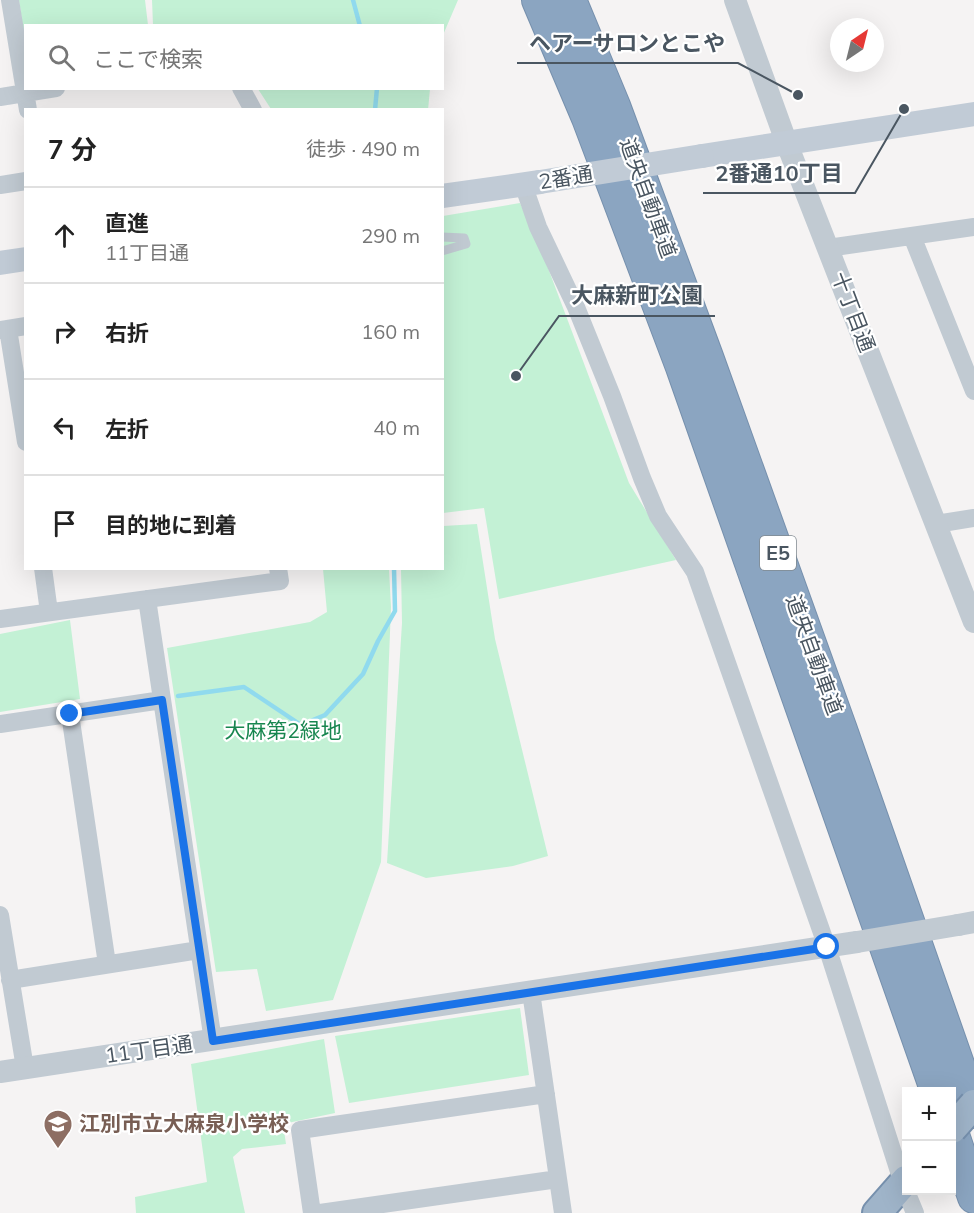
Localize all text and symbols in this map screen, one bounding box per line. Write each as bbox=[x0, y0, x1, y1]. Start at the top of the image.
north arrow bbox=[830, 18, 884, 72]
callout: ヘアーサロンとこや bbox=[517, 23, 738, 63]
search box bbox=[24, 24, 444, 90]
text: ヘアーサロンとこや bbox=[529, 29, 725, 57]
icon: search bbox=[45, 41, 78, 74]
text: ここで検索 bbox=[93, 45, 203, 73]
text: 7 分 bbox=[48, 133, 97, 166]
street label: 道央自動車道 bbox=[615, 134, 683, 261]
text: 徒歩 · 490 m bbox=[306, 136, 420, 161]
callout: 2番通10丁目 bbox=[703, 153, 855, 193]
text: 2番通10丁目 bbox=[715, 159, 843, 187]
street label: 2番通 bbox=[537, 160, 595, 194]
text: 直進 bbox=[105, 209, 149, 237]
icon: ahead bbox=[48, 219, 81, 252]
text: 290 m bbox=[361, 223, 420, 248]
text: 11丁目通 bbox=[105, 240, 189, 265]
street label: 十丁目通 bbox=[827, 268, 881, 356]
callout: 大麻新町公園 bbox=[559, 276, 715, 316]
text: 大麻新町公園 bbox=[571, 281, 703, 309]
icon: right bbox=[48, 315, 81, 348]
text: 右折 bbox=[105, 319, 149, 347]
text: 160 m bbox=[361, 319, 420, 344]
icon: left bbox=[48, 411, 81, 444]
text: 左折 bbox=[105, 415, 149, 443]
text: 40 m bbox=[373, 415, 420, 440]
icon: arrive bbox=[48, 507, 81, 540]
text: 目的地に到着 bbox=[105, 511, 237, 539]
road number: E5 bbox=[760, 536, 796, 570]
street label: 道央自動車道 bbox=[781, 591, 849, 718]
route end bbox=[56, 700, 82, 726]
park label: 大麻第2緑地 bbox=[224, 717, 342, 743]
route start bbox=[813, 933, 839, 959]
street label: 11丁目通 bbox=[103, 1030, 194, 1068]
map controls bbox=[902, 1087, 956, 1195]
button: + bbox=[902, 1087, 956, 1141]
school or university icon: 江別市立大麻泉小学校 bbox=[42, 1108, 74, 1150]
place label: 江別市立大麻泉小学校 bbox=[79, 1110, 289, 1136]
button: − bbox=[902, 1141, 956, 1195]

